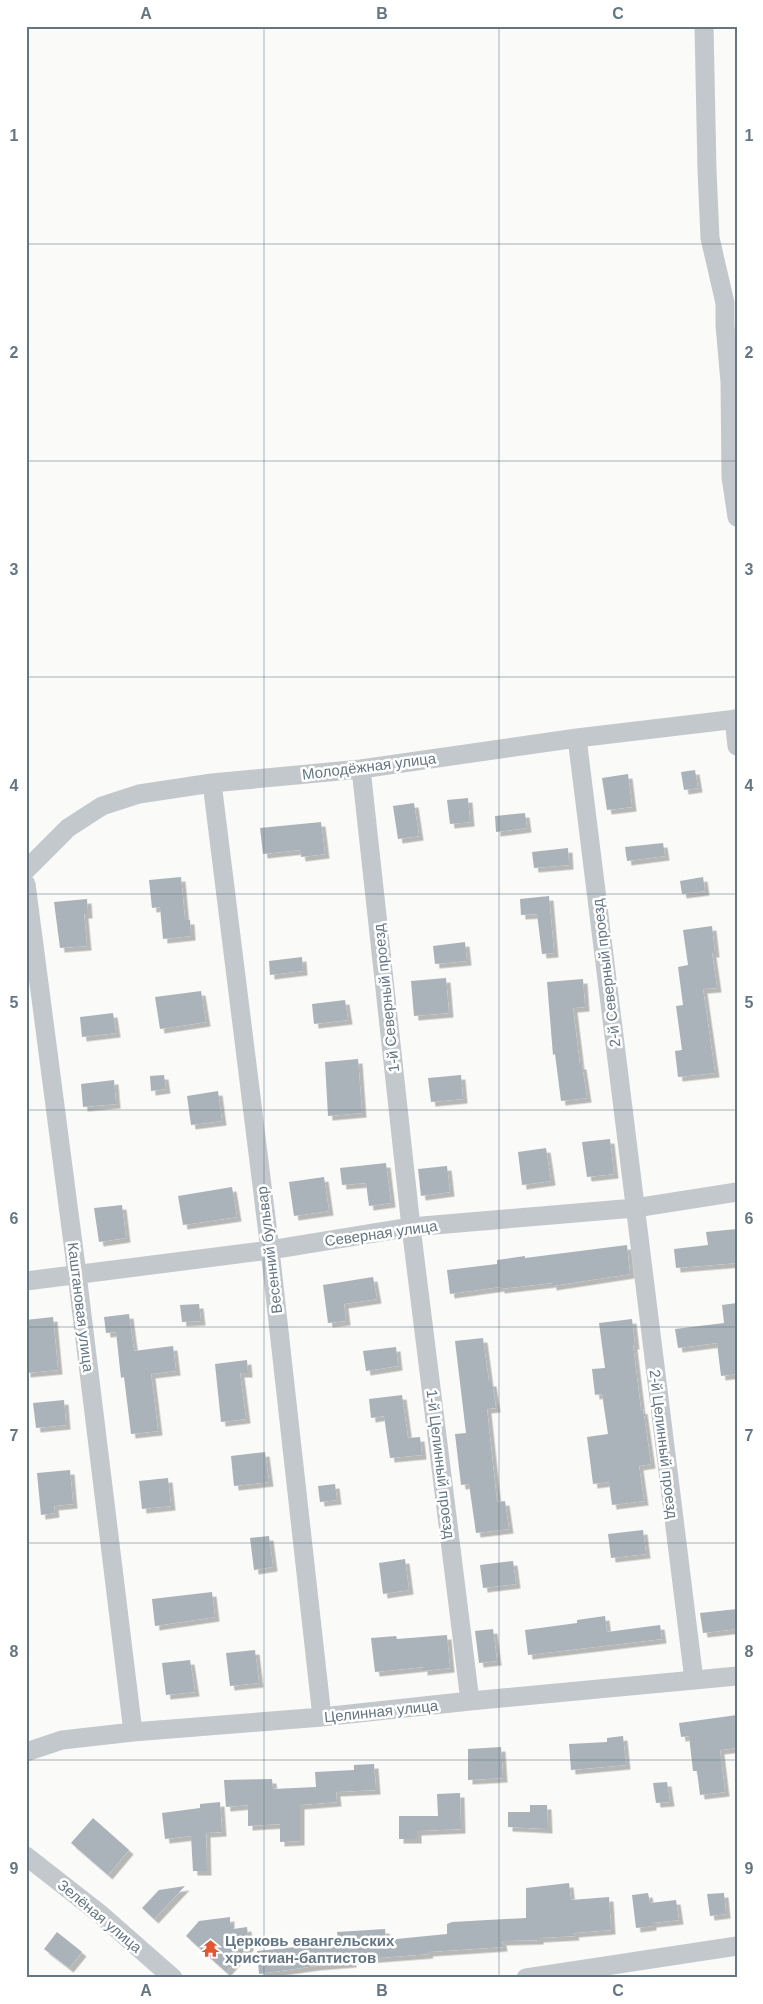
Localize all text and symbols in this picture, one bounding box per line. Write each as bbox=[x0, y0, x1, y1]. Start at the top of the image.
text: A bbox=[140, 5, 152, 22]
text: B bbox=[376, 5, 388, 22]
text: C bbox=[612, 5, 624, 22]
text: 1 bbox=[10, 127, 19, 144]
text: 1 bbox=[745, 127, 754, 144]
text: 2 bbox=[10, 344, 19, 361]
text: 2 bbox=[745, 344, 754, 361]
text: 3 bbox=[10, 561, 19, 578]
text: 3 bbox=[745, 561, 754, 578]
street label: Молодёжная улица bbox=[301, 749, 438, 783]
text: 4 bbox=[10, 777, 19, 794]
text: 4 bbox=[745, 777, 754, 794]
street label: 2-й Северный проезд bbox=[588, 898, 624, 1048]
street label: 1-й Северный проезд bbox=[370, 923, 402, 1073]
text: 5 bbox=[10, 994, 19, 1011]
text: 5 bbox=[745, 994, 754, 1011]
street label: Весенний бульвар bbox=[253, 1185, 285, 1315]
text: 6 bbox=[10, 1210, 19, 1227]
text: 6 bbox=[745, 1210, 754, 1227]
street label: Северная улица bbox=[323, 1217, 439, 1249]
street label: Каштановая улица bbox=[65, 1241, 97, 1373]
street label: 2-й Целинный проезд bbox=[646, 1369, 682, 1520]
street label: 1-й Целинный проезд bbox=[423, 1389, 459, 1540]
text: 7 bbox=[10, 1427, 19, 1444]
text: 7 bbox=[745, 1427, 754, 1444]
text: 8 bbox=[10, 1643, 19, 1660]
text: 8 bbox=[745, 1643, 754, 1660]
street label: Целинная улица bbox=[323, 1696, 439, 1725]
text: 9 bbox=[10, 1860, 19, 1877]
text: 9 bbox=[745, 1860, 754, 1877]
street label: Зелёная улица bbox=[55, 1876, 146, 1956]
place label: Церковь евангельских христиан-баптистов bbox=[225, 1932, 395, 1966]
temple icon: Церковь евангельских христиан-баптистов bbox=[201, 1939, 221, 1959]
text: A bbox=[140, 1982, 152, 1999]
text: B bbox=[376, 1982, 388, 1999]
text: C bbox=[612, 1982, 624, 1999]

